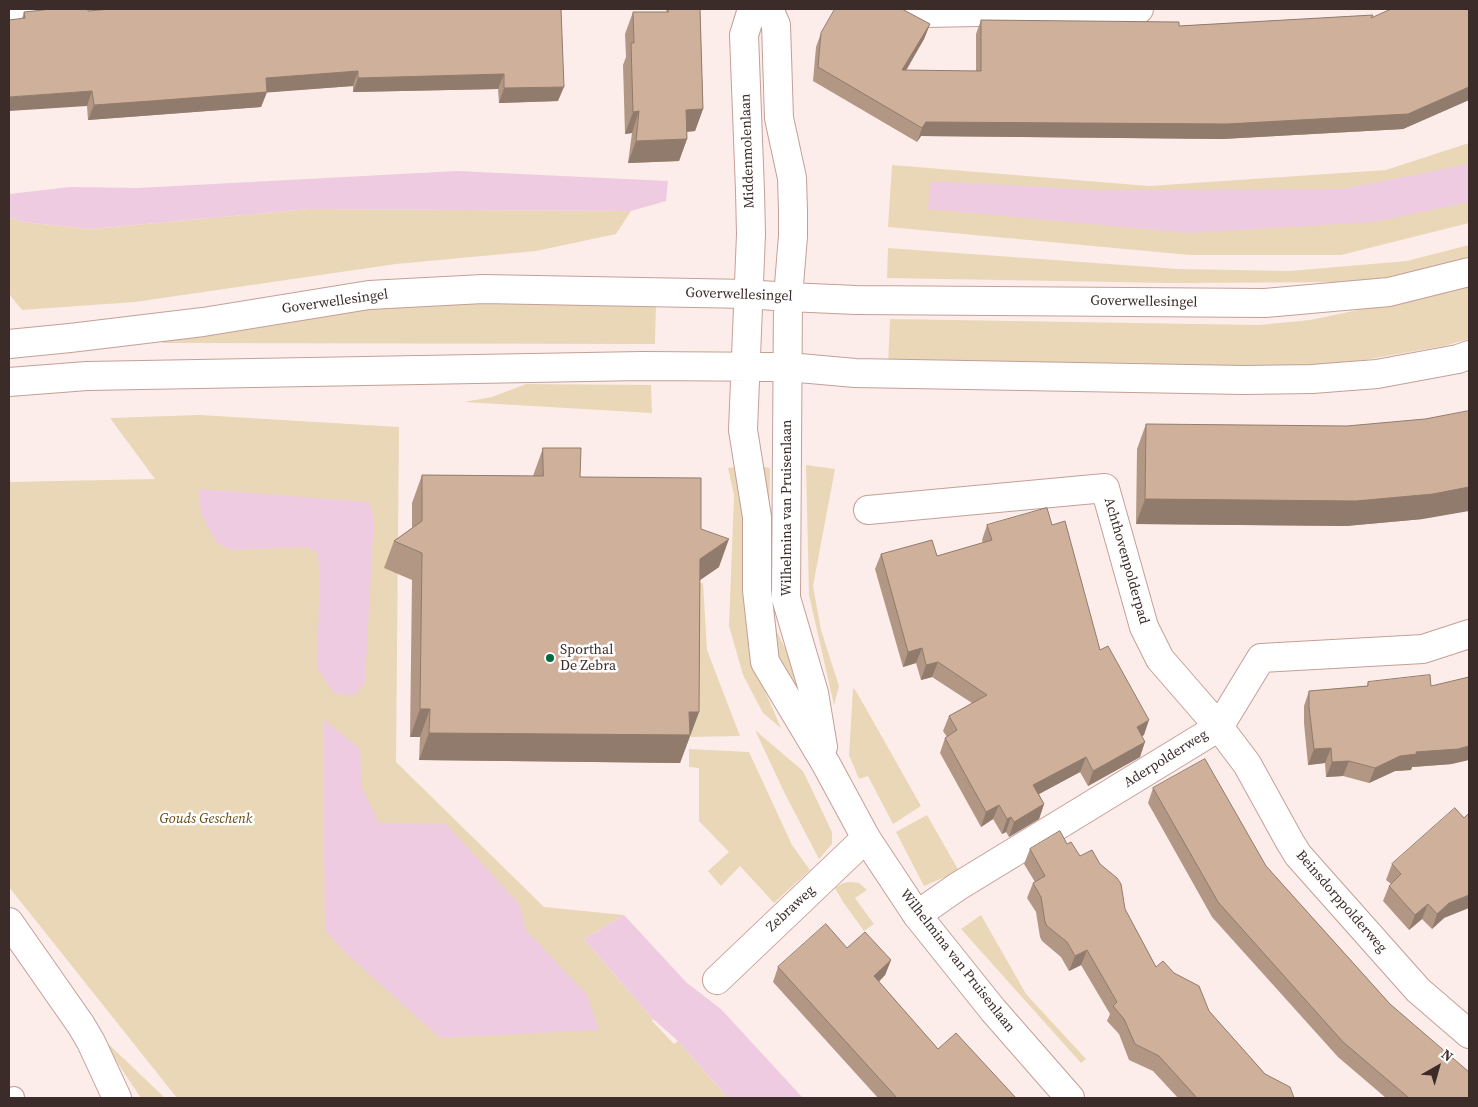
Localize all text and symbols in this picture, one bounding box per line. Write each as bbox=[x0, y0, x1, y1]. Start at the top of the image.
street label: Middenmolenlaan bbox=[738, 93, 758, 209]
street label: Goverwellesingel bbox=[685, 285, 793, 305]
street label: Goverwellesingel bbox=[281, 286, 389, 318]
street label: Goverwellesingel bbox=[1090, 293, 1198, 311]
street label: Wilhelmina van Pruisenlaan bbox=[779, 419, 795, 597]
street label: Achthovenpolderpad bbox=[1100, 496, 1152, 626]
place label: Sporthal De Zebra bbox=[560, 642, 616, 674]
marker: Sporthal De Zebra bbox=[544, 652, 556, 664]
street label: Aderpolderweg bbox=[1121, 726, 1211, 792]
park label: Gouds Geschenk bbox=[160, 811, 252, 827]
street label: Beinsdorppolderweg bbox=[1292, 847, 1390, 957]
street label: Zebraweg bbox=[763, 882, 819, 936]
street label: Wilhelmina van Pruisenlaan bbox=[896, 886, 1018, 1036]
north arrow bbox=[1413, 1042, 1463, 1092]
text: N bbox=[1437, 1044, 1457, 1066]

